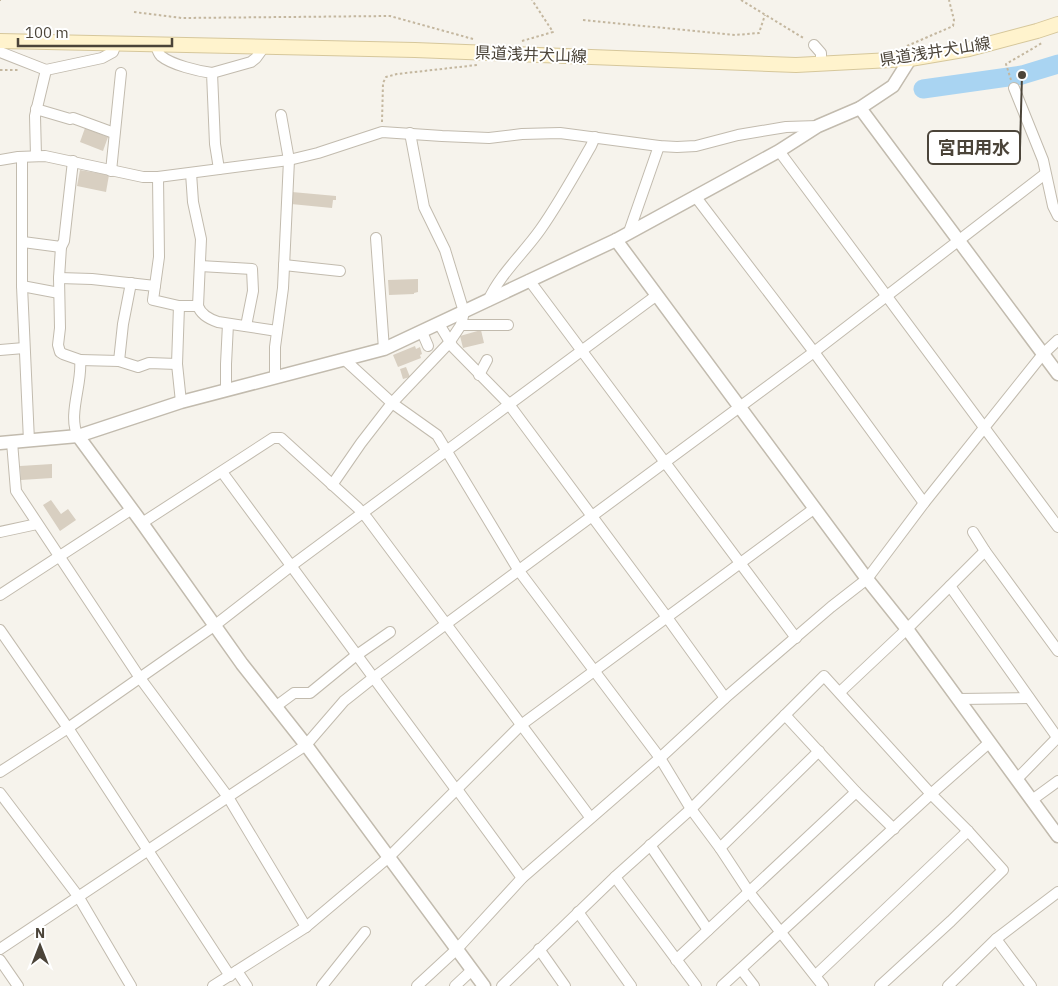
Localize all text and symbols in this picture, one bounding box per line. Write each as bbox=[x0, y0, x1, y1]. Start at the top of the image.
scale bar bbox=[18, 15, 171, 47]
text: 100 m bbox=[25, 23, 69, 42]
street label: 県道浅井犬山線 bbox=[878, 32, 992, 70]
street label: 県道浅井犬山線 bbox=[475, 42, 587, 66]
callout: 宮田用水 bbox=[928, 131, 1020, 164]
text: 宮田用水 bbox=[938, 136, 1010, 159]
north arrow bbox=[15, 921, 65, 971]
text: N bbox=[35, 924, 45, 942]

